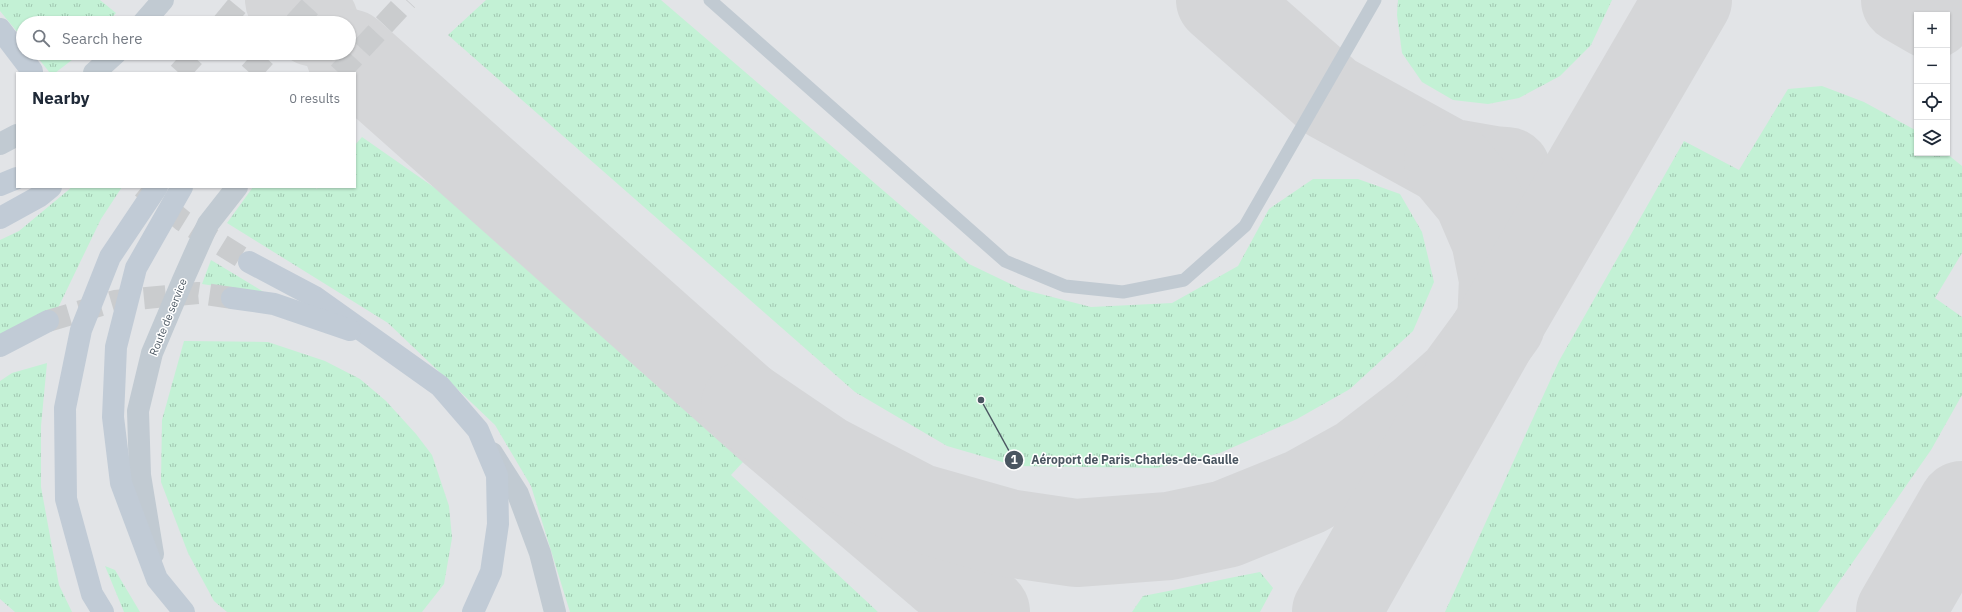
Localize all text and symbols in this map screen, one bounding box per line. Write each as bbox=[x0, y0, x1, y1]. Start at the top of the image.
map controls bbox=[1914, 12, 1950, 156]
button: + bbox=[1914, 12, 1950, 48]
search box bbox=[16, 16, 356, 60]
icon: search bbox=[30, 27, 52, 49]
text: Search here bbox=[62, 29, 142, 48]
button: − bbox=[1914, 48, 1950, 84]
button: locate bbox=[1914, 84, 1950, 120]
text: Nearby bbox=[32, 87, 90, 109]
text: 0 results bbox=[289, 90, 340, 107]
button: layers bbox=[1914, 120, 1950, 156]
street label: Route de service bbox=[146, 276, 190, 358]
callout: Aéroport de Paris-Charles-de-Gaulle bbox=[1004, 448, 1247, 472]
text: 1 bbox=[1010, 452, 1018, 467]
text: Aéroport de Paris-Charles-de-Gaulle bbox=[1031, 452, 1239, 467]

